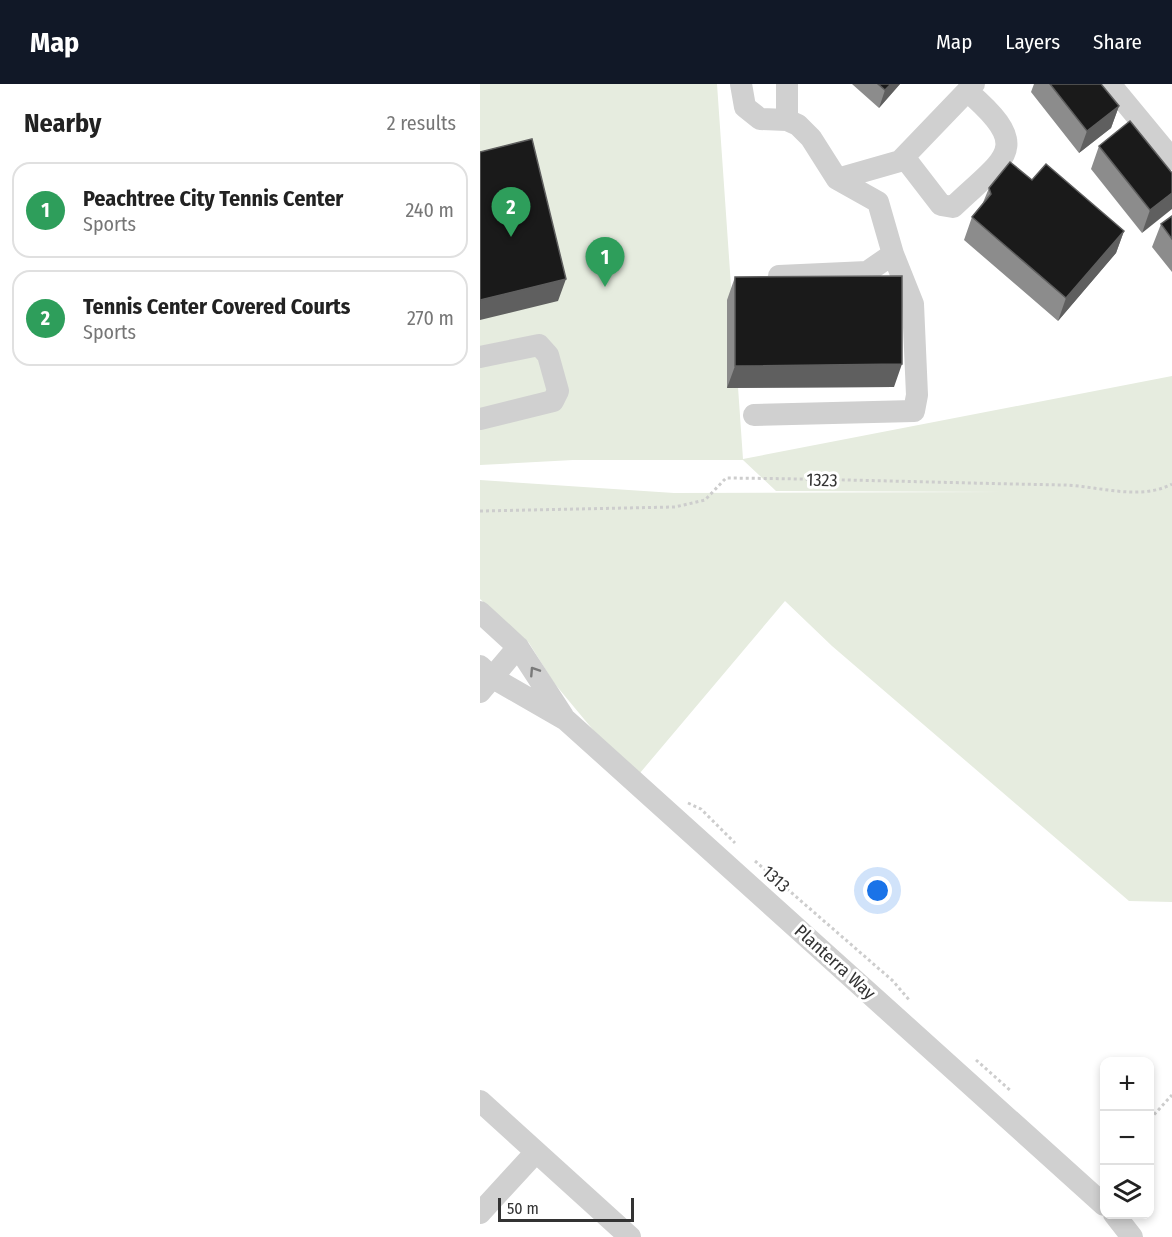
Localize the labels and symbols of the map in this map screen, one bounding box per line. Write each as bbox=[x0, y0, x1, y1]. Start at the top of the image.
pin: 2 bbox=[492, 188, 531, 237]
pin: 1 bbox=[586, 238, 624, 287]
street label: 1323 bbox=[806, 468, 838, 492]
one-way arrow bbox=[530, 666, 541, 677]
street label: 1313 bbox=[758, 861, 794, 897]
your location bbox=[863, 876, 892, 905]
street label: Planterra Way bbox=[790, 920, 880, 1004]
scale bar bbox=[498, 1195, 634, 1222]

